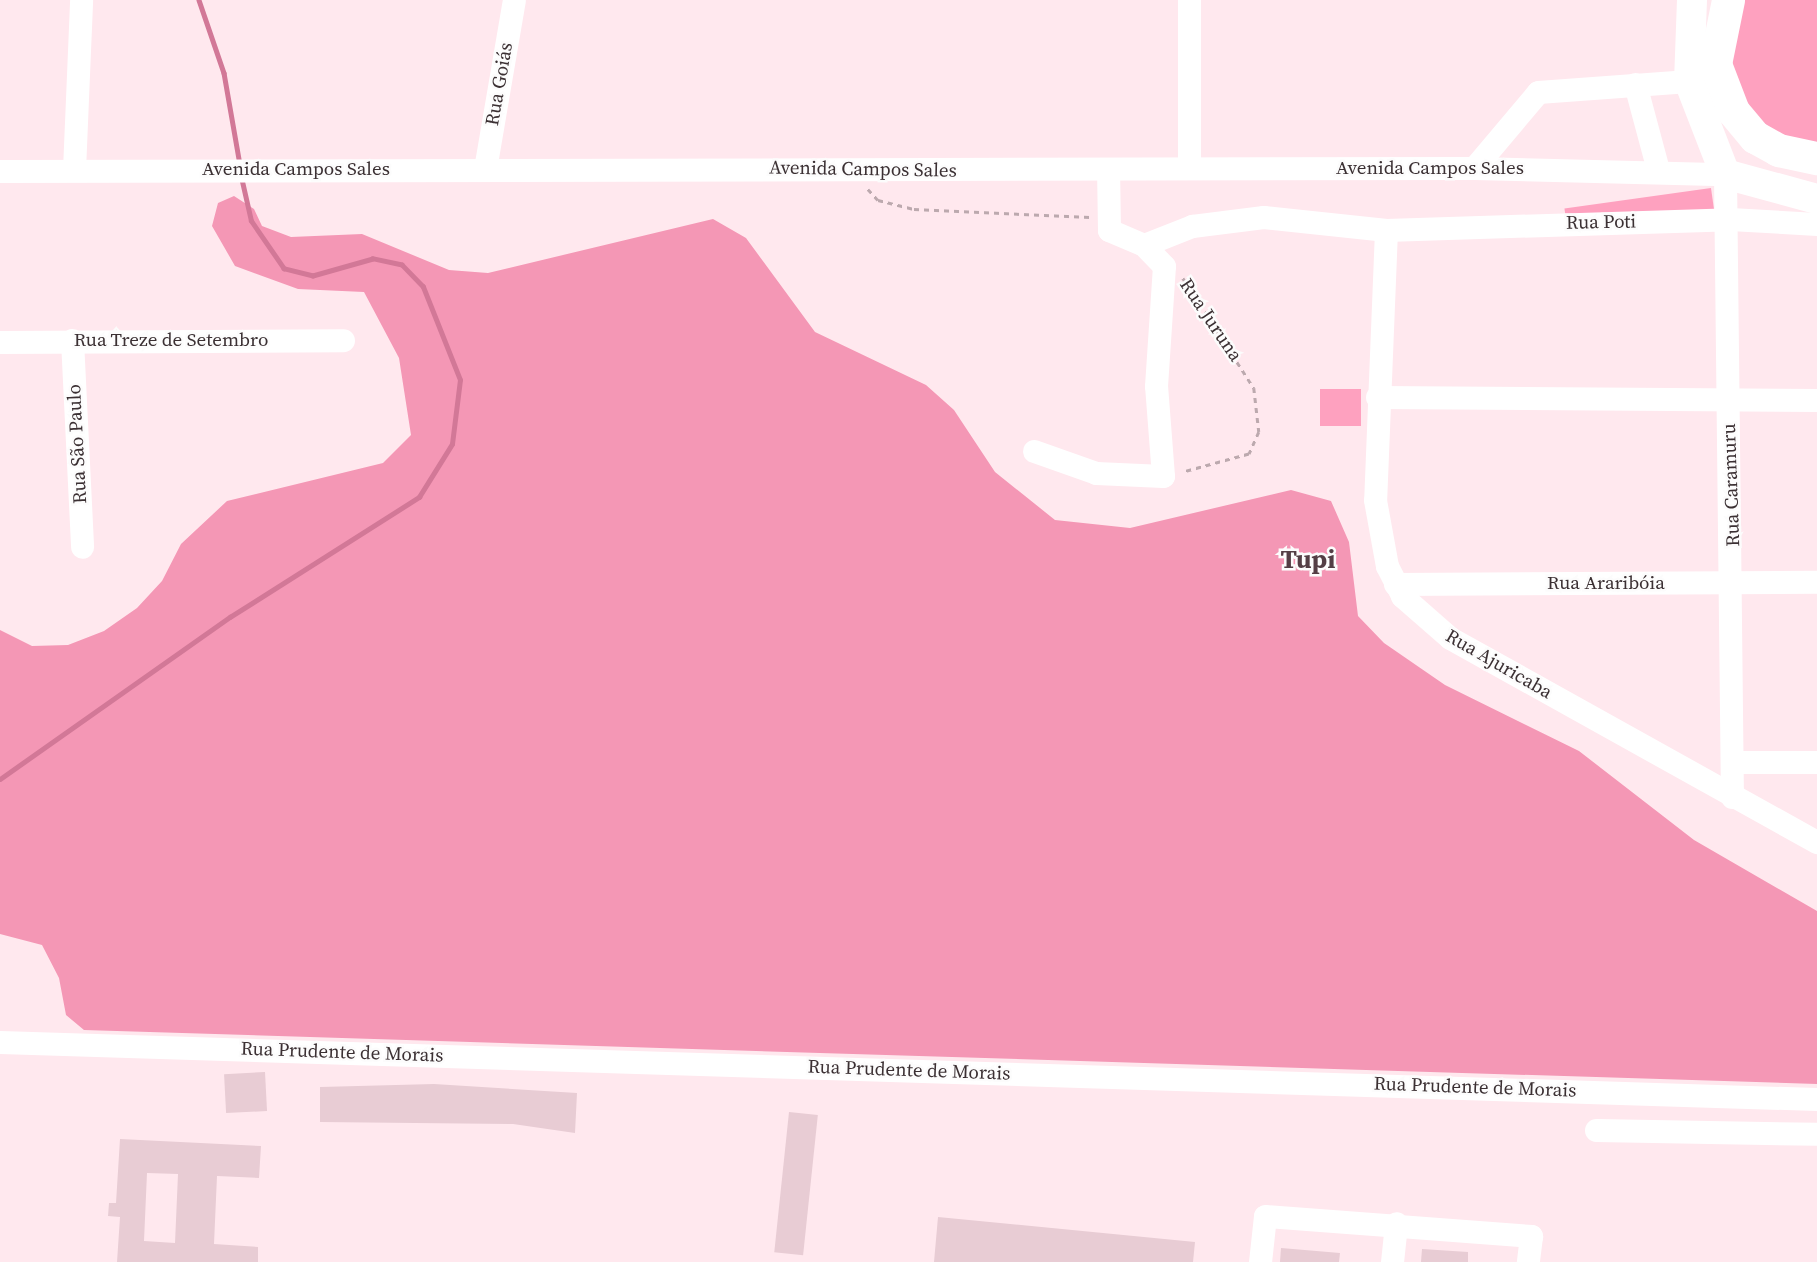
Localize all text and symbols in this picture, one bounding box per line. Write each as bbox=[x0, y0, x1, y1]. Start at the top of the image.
street label: Rua Goiás bbox=[480, 41, 518, 127]
street label: Avenida Campos Sales bbox=[769, 156, 957, 182]
street label: Avenida Campos Sales bbox=[1336, 157, 1524, 179]
street label: Avenida Campos Sales bbox=[202, 158, 390, 180]
street label: Rua Poti bbox=[1566, 210, 1636, 234]
street label: Rua Juruna bbox=[1175, 274, 1247, 366]
street label: Rua Treze de Setembro bbox=[73, 329, 269, 351]
street label: Rua São Paulo bbox=[62, 384, 92, 504]
street label: Rua Caramuru bbox=[1717, 423, 1745, 547]
district label: Tupi bbox=[1281, 544, 1335, 576]
street label: Rua Araribóia bbox=[1547, 572, 1665, 594]
street label: Rua Ajuricaba bbox=[1442, 624, 1556, 704]
street label: Rua Prudente de Morais bbox=[240, 1037, 444, 1067]
street label: Rua Prudente de Morais bbox=[807, 1055, 1011, 1085]
street label: Rua Prudente de Morais bbox=[1373, 1072, 1577, 1102]

